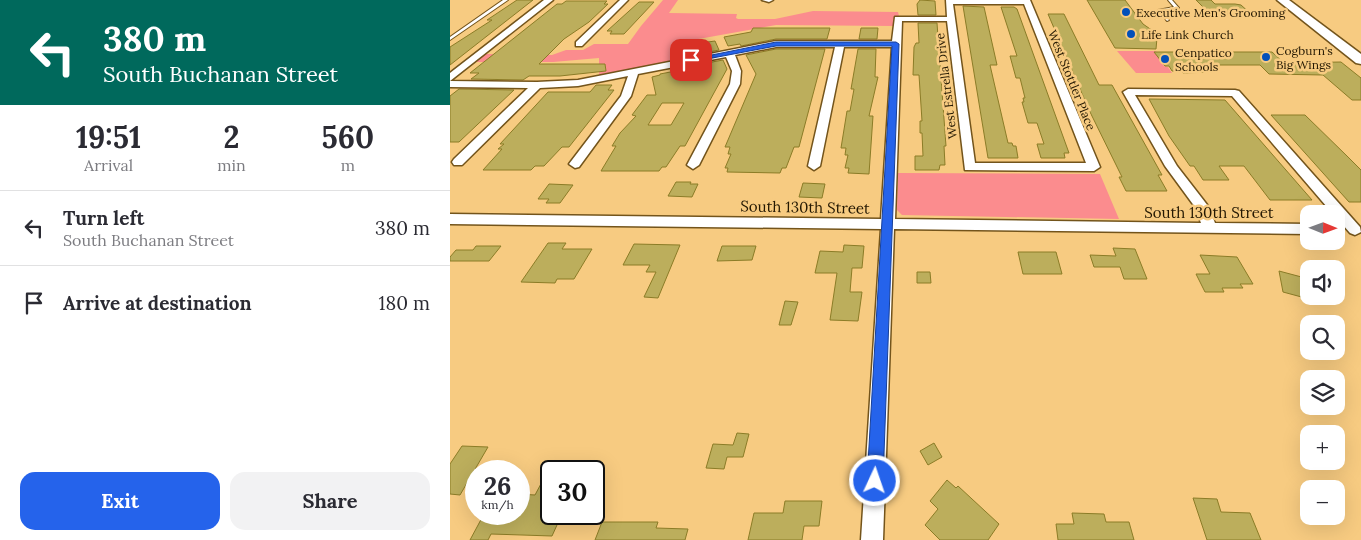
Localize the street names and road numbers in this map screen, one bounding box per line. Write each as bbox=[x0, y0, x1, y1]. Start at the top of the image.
street label: West Stottler Place bbox=[1045, 28, 1099, 133]
street label: West Estrella Drive bbox=[932, 32, 960, 140]
street label: South 130th Street bbox=[740, 196, 870, 218]
street label: South 130th Street bbox=[1144, 203, 1274, 222]

